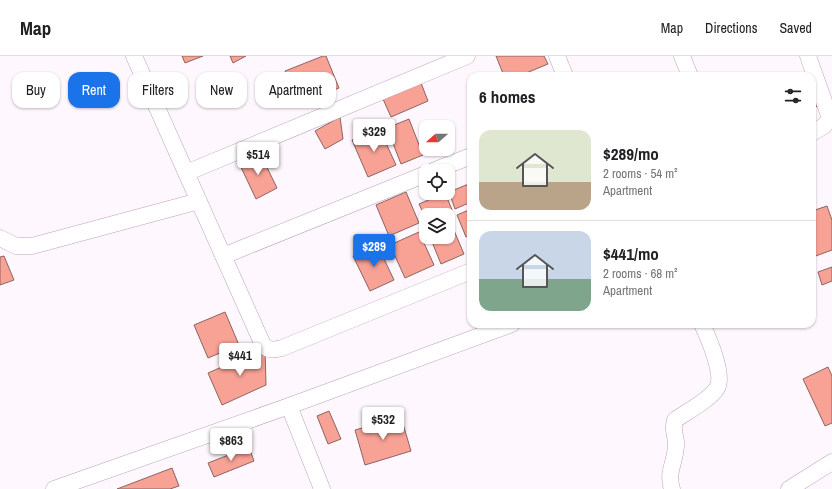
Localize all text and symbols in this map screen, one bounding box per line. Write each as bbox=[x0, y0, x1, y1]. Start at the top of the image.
text: Map bbox=[20, 15, 51, 41]
text: Map bbox=[661, 19, 683, 37]
text: Directions bbox=[705, 19, 757, 37]
text: Saved bbox=[779, 19, 812, 37]
chip: Buy bbox=[12, 72, 60, 108]
chip: Rent bbox=[68, 72, 120, 108]
chip: Filters bbox=[128, 72, 188, 108]
chip: New bbox=[196, 72, 247, 108]
chip: Apartment bbox=[255, 72, 336, 108]
text: 6 homes bbox=[479, 85, 536, 108]
icon: filters bbox=[782, 85, 804, 107]
pin: $329 bbox=[350, 119, 398, 153]
north arrow bbox=[419, 120, 455, 156]
map controls bbox=[419, 120, 455, 244]
text: $329 bbox=[362, 123, 386, 140]
pin: $514 bbox=[234, 142, 282, 176]
text: $289/mo bbox=[603, 142, 659, 165]
text: $514 bbox=[246, 146, 270, 163]
icon: home bbox=[511, 146, 559, 194]
button: locate bbox=[419, 164, 455, 200]
text: 2 rooms · 54 m² bbox=[603, 165, 678, 182]
text: Apartment bbox=[603, 182, 652, 199]
button: layers bbox=[419, 208, 455, 244]
pin: $289 bbox=[350, 234, 398, 268]
text: $289 bbox=[362, 238, 386, 255]
text: $441/mo bbox=[603, 242, 659, 265]
icon: home bbox=[511, 247, 559, 295]
text: 2 rooms · 68 m² bbox=[603, 265, 678, 282]
text: Apartment bbox=[603, 282, 652, 299]
pin: $441 bbox=[216, 343, 264, 377]
text: $441 bbox=[228, 347, 252, 364]
pin: $532 bbox=[359, 407, 407, 441]
text: $532 bbox=[371, 411, 395, 428]
pin: $863 bbox=[207, 428, 255, 462]
text: $863 bbox=[219, 432, 243, 449]

